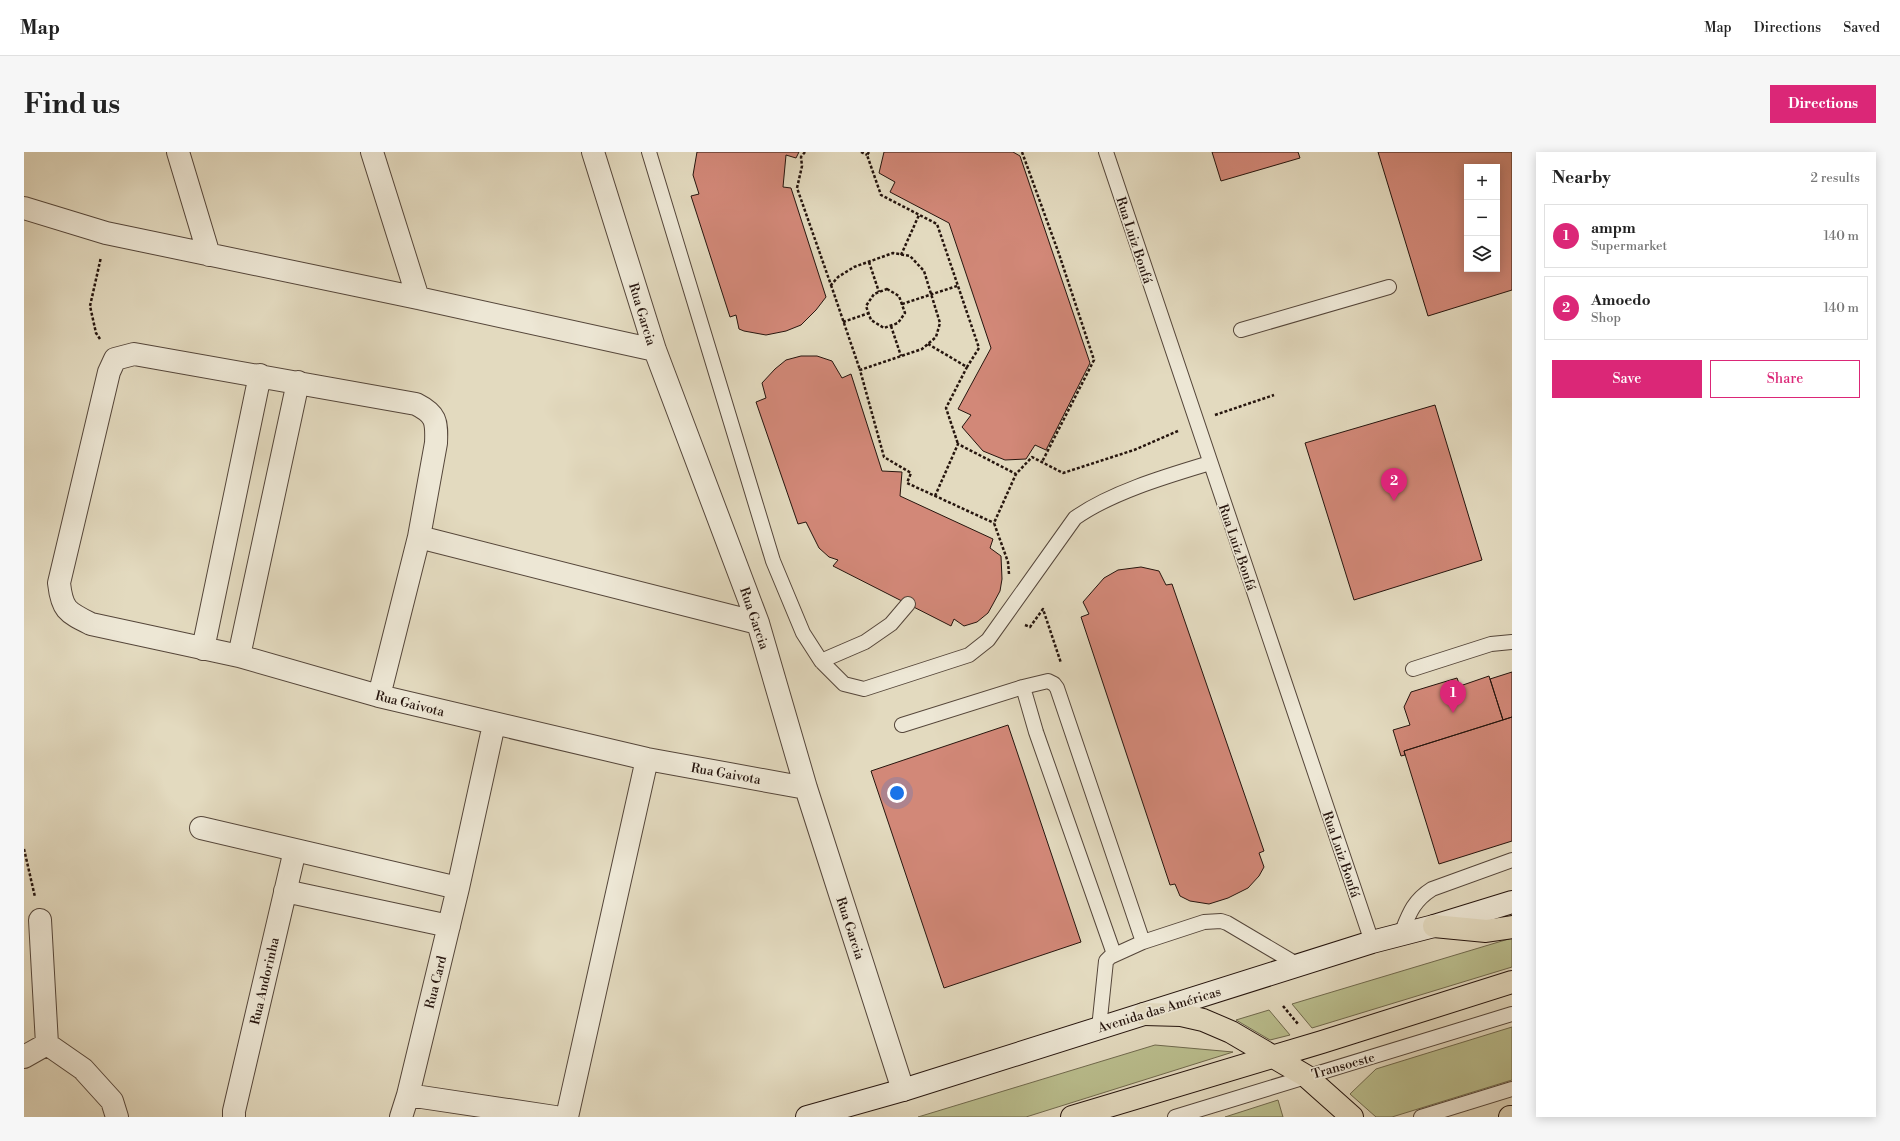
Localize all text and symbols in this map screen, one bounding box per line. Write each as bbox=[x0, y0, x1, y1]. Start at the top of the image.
text: Map bbox=[20, 16, 60, 40]
text: Map bbox=[1704, 19, 1732, 37]
text: Directions bbox=[1754, 19, 1821, 37]
text: Saved bbox=[1843, 19, 1880, 37]
button: Directions bbox=[1770, 85, 1876, 123]
text: Find us bbox=[24, 87, 120, 122]
map controls bbox=[1464, 164, 1500, 272]
button: + bbox=[1464, 164, 1500, 200]
text: Nearby bbox=[1552, 167, 1611, 189]
text: 2 results bbox=[1811, 170, 1860, 186]
street label: Rua Luiz Bonfá bbox=[1112, 195, 1156, 286]
button: − bbox=[1464, 200, 1500, 236]
text: ampm bbox=[1591, 219, 1636, 238]
text: 1 bbox=[1563, 228, 1569, 244]
text: 140 m bbox=[1823, 228, 1859, 244]
button: layers bbox=[1464, 236, 1500, 272]
text: Supermarket bbox=[1591, 238, 1667, 254]
street label: Rua Garcia bbox=[625, 281, 659, 348]
text: Amoedo bbox=[1591, 291, 1651, 310]
text: 2 bbox=[1562, 300, 1570, 316]
text: 140 m bbox=[1823, 300, 1859, 316]
text: Shop bbox=[1591, 310, 1621, 326]
button: Save bbox=[1552, 360, 1702, 398]
button: Share bbox=[1710, 360, 1860, 398]
pin: 2 bbox=[1381, 468, 1407, 501]
street label: Rua Luiz Bonfá bbox=[1215, 502, 1259, 593]
street label: Rua Garcia bbox=[736, 585, 772, 652]
pin: 1 bbox=[1440, 680, 1466, 713]
street label: Rua Gaivota bbox=[373, 688, 446, 720]
street label: Rua Gaivota bbox=[690, 760, 763, 788]
your location bbox=[887, 783, 907, 803]
street label: Rua Luiz Bonfá bbox=[1319, 809, 1363, 900]
street label: Rua Garcia bbox=[832, 895, 868, 962]
street label: Rua Andorinha bbox=[247, 936, 283, 1027]
street label: Rua Card bbox=[422, 953, 450, 1010]
street label: Avenida das Américas bbox=[1095, 984, 1223, 1037]
street label: Transoeste bbox=[1310, 1049, 1377, 1083]

